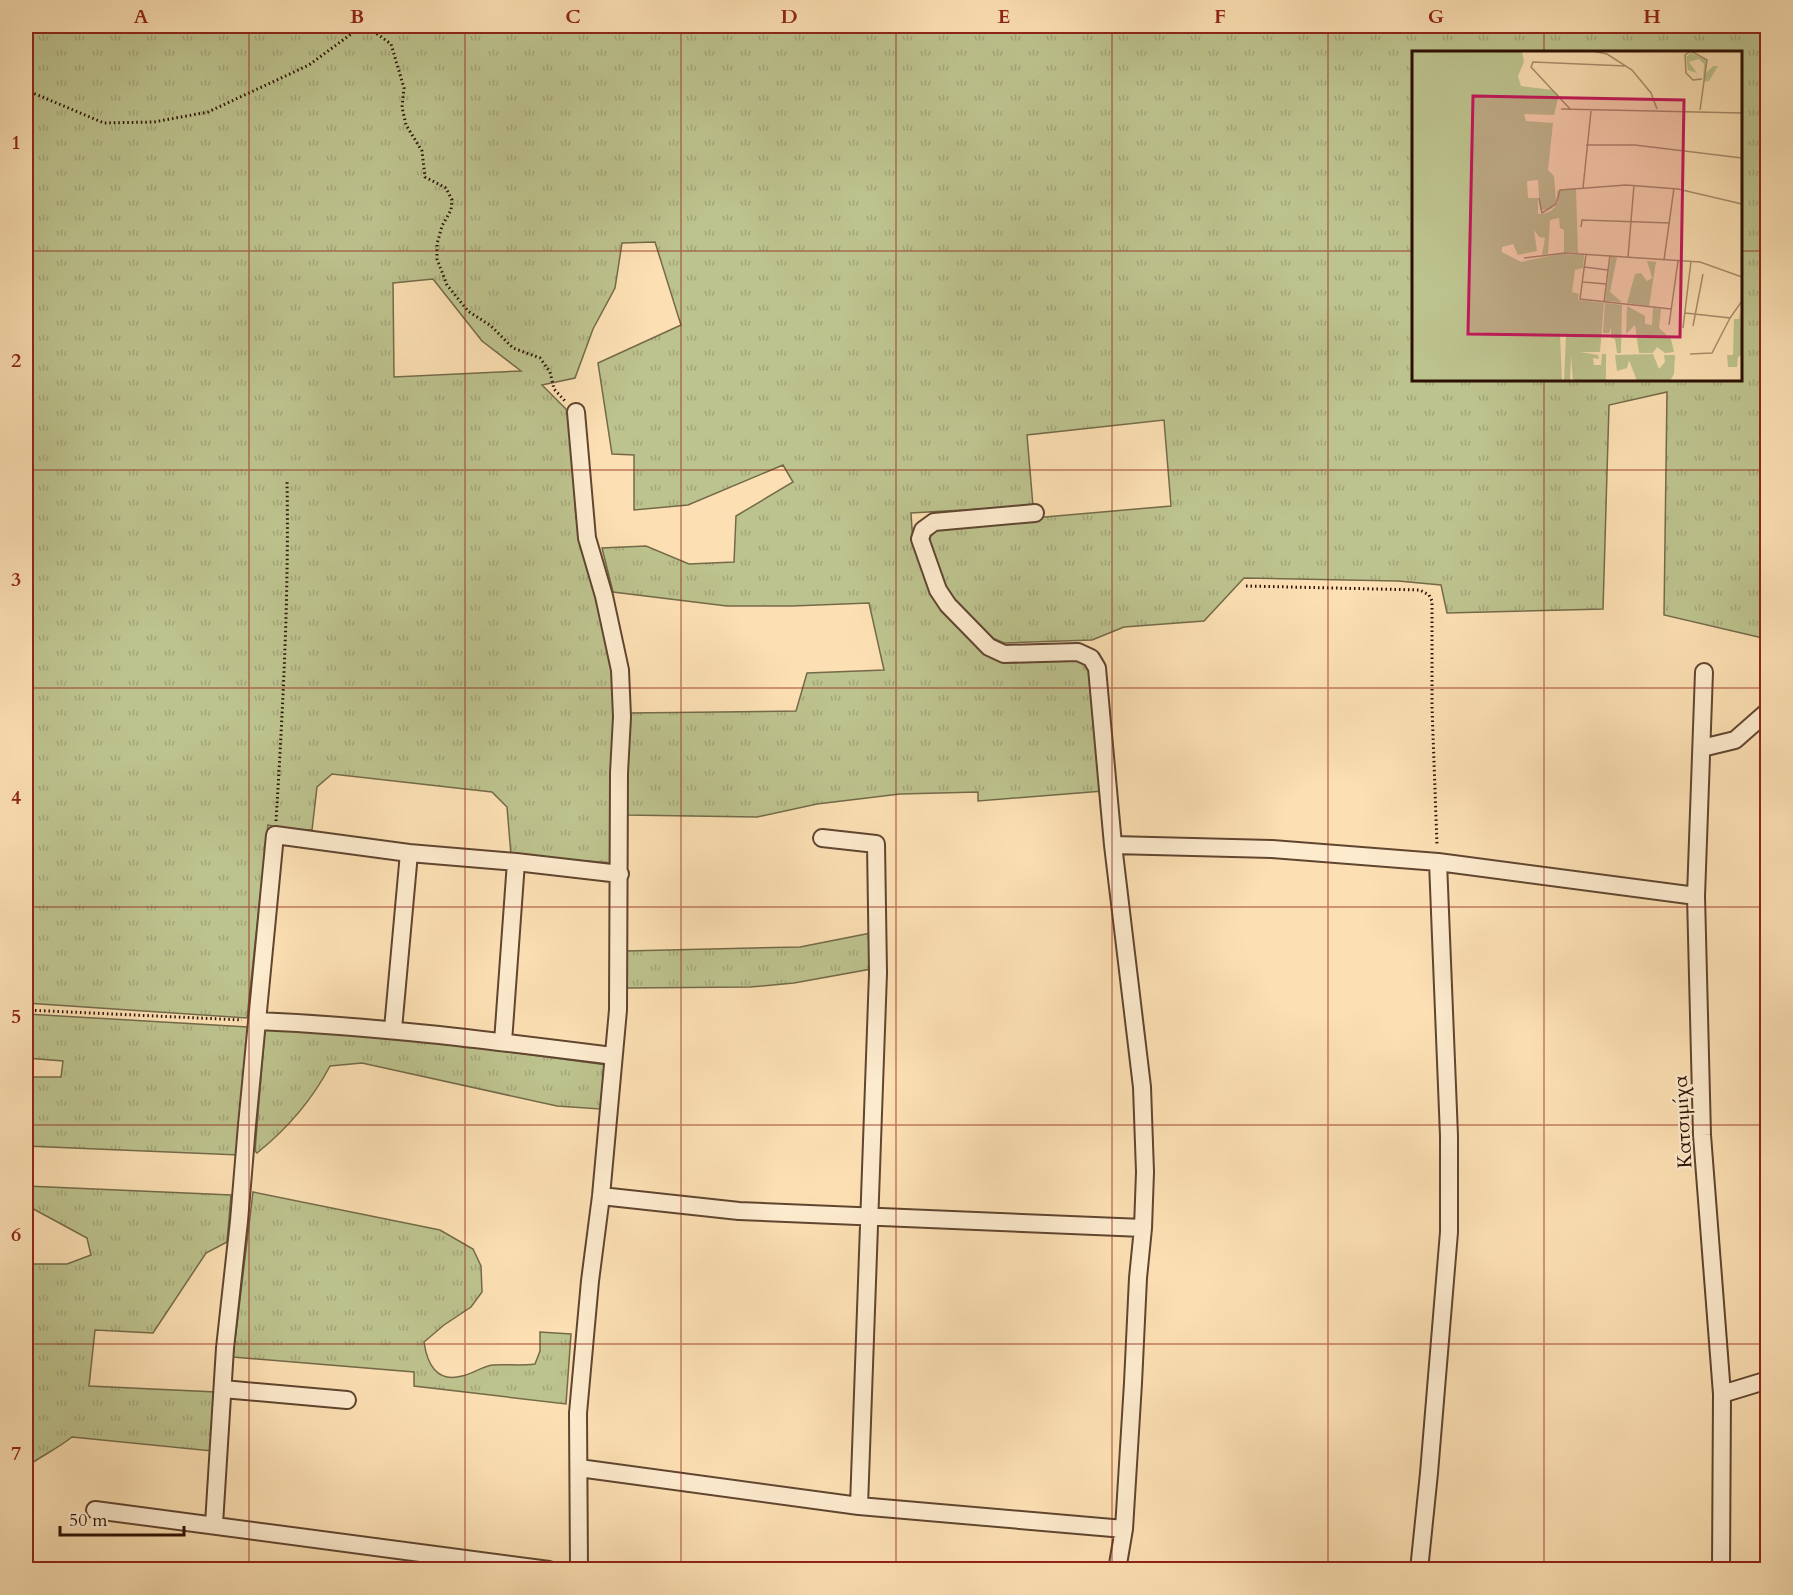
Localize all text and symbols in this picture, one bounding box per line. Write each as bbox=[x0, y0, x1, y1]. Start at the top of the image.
text: A bbox=[133, 3, 149, 30]
text: B bbox=[350, 3, 364, 30]
text: C bbox=[565, 3, 581, 30]
text: D bbox=[780, 3, 798, 30]
text: E bbox=[998, 3, 1010, 30]
text: F bbox=[1214, 3, 1226, 30]
text: G bbox=[1428, 3, 1444, 30]
text: H bbox=[1643, 3, 1661, 30]
inset map bbox=[1412, 51, 1742, 381]
text: 1 bbox=[11, 129, 21, 156]
text: 2 bbox=[11, 347, 21, 374]
text: 3 bbox=[11, 566, 21, 593]
text: 4 bbox=[11, 784, 21, 811]
text: 5 bbox=[11, 1003, 21, 1030]
street label: Κατσιμίχα bbox=[1667, 1075, 1698, 1169]
text: 6 bbox=[11, 1221, 21, 1248]
text: 7 bbox=[11, 1440, 21, 1467]
scale bar bbox=[60, 1499, 184, 1537]
text: 50 m bbox=[69, 1508, 108, 1533]

